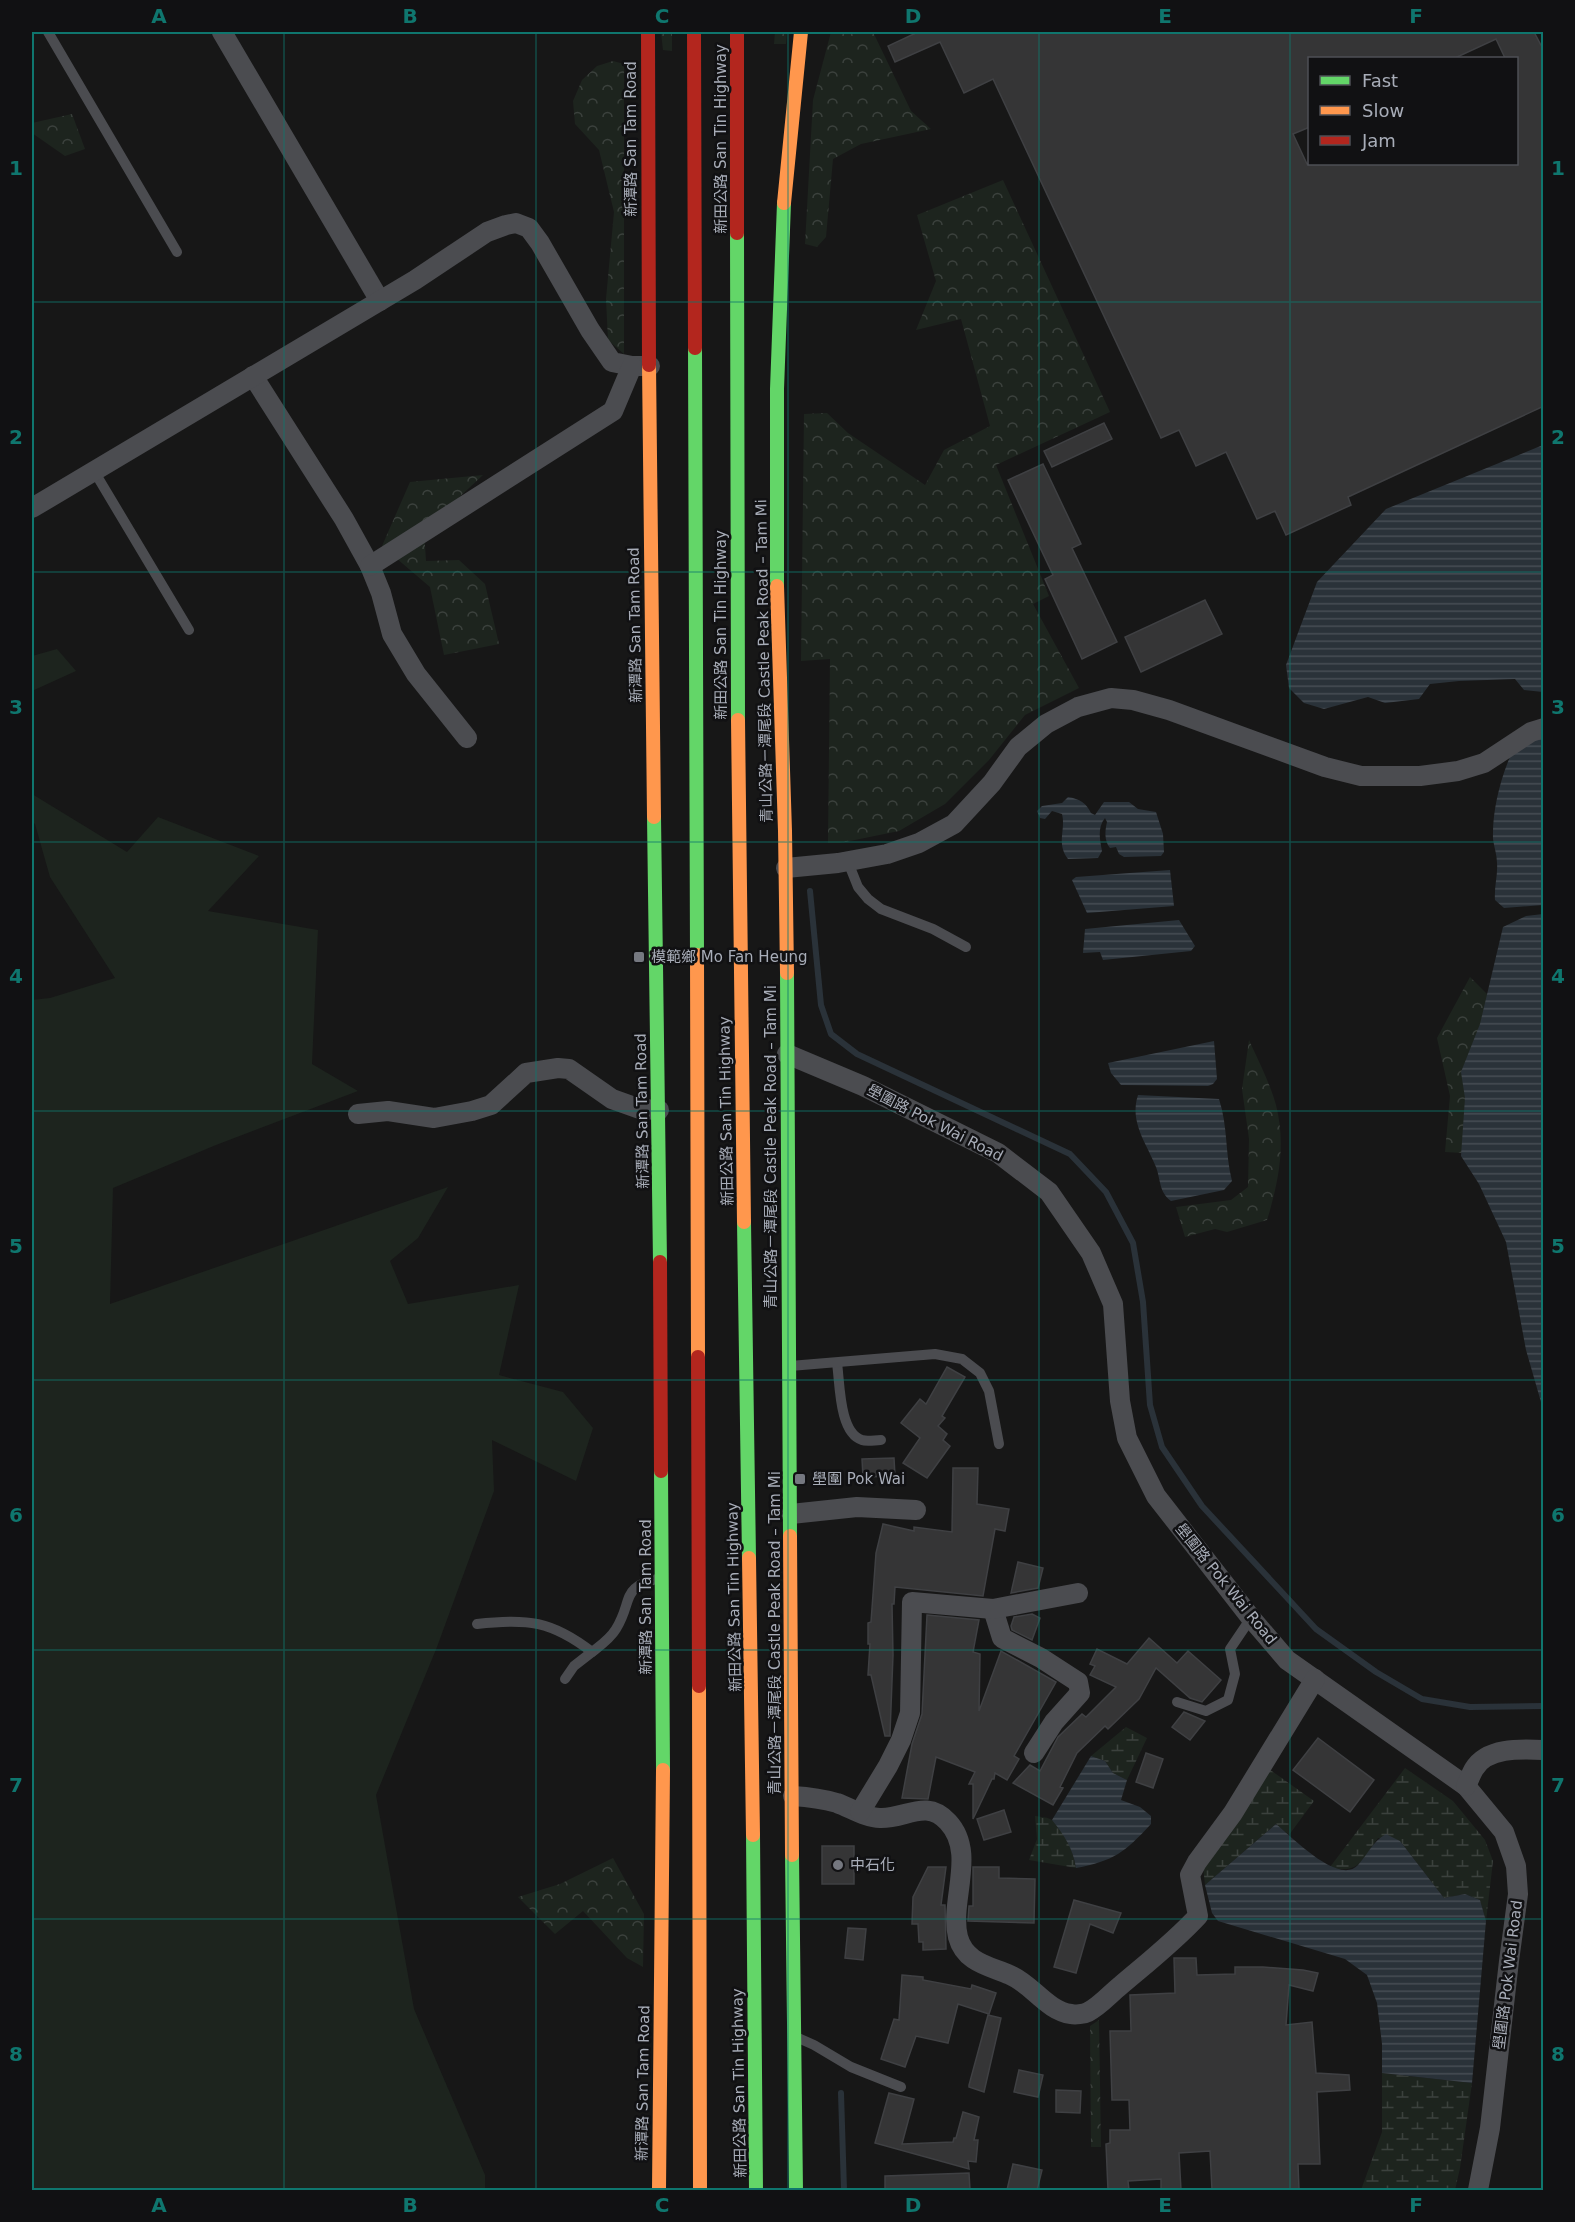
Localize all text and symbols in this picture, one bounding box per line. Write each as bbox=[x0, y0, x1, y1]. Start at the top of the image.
text: A bbox=[151, 4, 167, 28]
text: B bbox=[402, 4, 418, 28]
text: C bbox=[655, 4, 669, 28]
text: D bbox=[905, 4, 921, 28]
text: E bbox=[1158, 4, 1172, 28]
text: F bbox=[1409, 4, 1423, 28]
street label: 新田公路 San Tin Highway bbox=[712, 44, 730, 234]
legend bbox=[1308, 57, 1518, 165]
street label: 新潭路 San Tam Road bbox=[622, 61, 640, 217]
text: Fast bbox=[1362, 70, 1398, 91]
text: Slow bbox=[1362, 100, 1404, 121]
text: Jam bbox=[1361, 130, 1396, 151]
text: 1 bbox=[9, 156, 23, 180]
text: 1 bbox=[1551, 156, 1565, 180]
text: 2 bbox=[9, 425, 23, 449]
text: 2 bbox=[1551, 425, 1565, 449]
street label: 青山公路－潭尾段 Castle Peak Road – Tam Mi bbox=[752, 499, 776, 823]
street label: 新田公路 San Tin Highway bbox=[712, 530, 730, 720]
street label: 新潭路 San Tam Road bbox=[625, 547, 645, 703]
text: 3 bbox=[9, 695, 23, 719]
text: 3 bbox=[1551, 695, 1565, 719]
place label: 模範鄉 Mo Fan Heung bbox=[651, 948, 807, 966]
marker: 模範鄉 Mo Fan Heung bbox=[632, 950, 646, 964]
text: 4 bbox=[9, 964, 23, 988]
text: 4 bbox=[1551, 964, 1565, 988]
street label: 青山公路－潭尾段 Castle Peak Road – Tam Mi bbox=[762, 985, 780, 1309]
street label: 新田公路 San Tin Highway bbox=[715, 1016, 737, 1206]
street label: 新潭路 San Tam Road bbox=[632, 1033, 652, 1189]
street label: 壆圍路 Pok Wai Road bbox=[864, 1081, 1006, 1165]
text: 5 bbox=[9, 1234, 23, 1258]
text: 5 bbox=[1551, 1234, 1565, 1258]
place label: 壆圍 Pok Wai bbox=[812, 1470, 905, 1488]
street label: 青山公路－潭尾段 Castle Peak Road – Tam Mi bbox=[766, 1471, 784, 1795]
marker: 壆圍 Pok Wai bbox=[793, 1472, 807, 1486]
street label: 新田公路 San Tin Highway bbox=[723, 1502, 745, 1692]
text: 6 bbox=[9, 1503, 23, 1527]
text: 6 bbox=[1551, 1503, 1565, 1527]
street label: 新潭路 San Tam Road bbox=[637, 1519, 655, 1675]
street label: 壆圍路 Pok Wai Road bbox=[1172, 1520, 1280, 1648]
text: 7 bbox=[9, 1773, 23, 1797]
text: 7 bbox=[1551, 1773, 1565, 1797]
place label: 中石化 bbox=[850, 1856, 895, 1874]
marker: 中石化 bbox=[831, 1858, 845, 1872]
street label: 壆圍路 Pok Wai Road bbox=[1490, 1899, 1526, 2051]
street label: 新田公路 San Tin Highway bbox=[728, 1988, 750, 2178]
street label: 新潭路 San Tam Road bbox=[633, 2005, 653, 2161]
text: 8 bbox=[9, 2042, 23, 2066]
text: 8 bbox=[1551, 2042, 1565, 2066]
text: A bbox=[151, 2193, 167, 2217]
text: B bbox=[402, 2193, 418, 2217]
text: C bbox=[655, 2193, 669, 2217]
text: D bbox=[905, 2193, 921, 2217]
text: E bbox=[1158, 2193, 1172, 2217]
text: F bbox=[1409, 2193, 1423, 2217]

